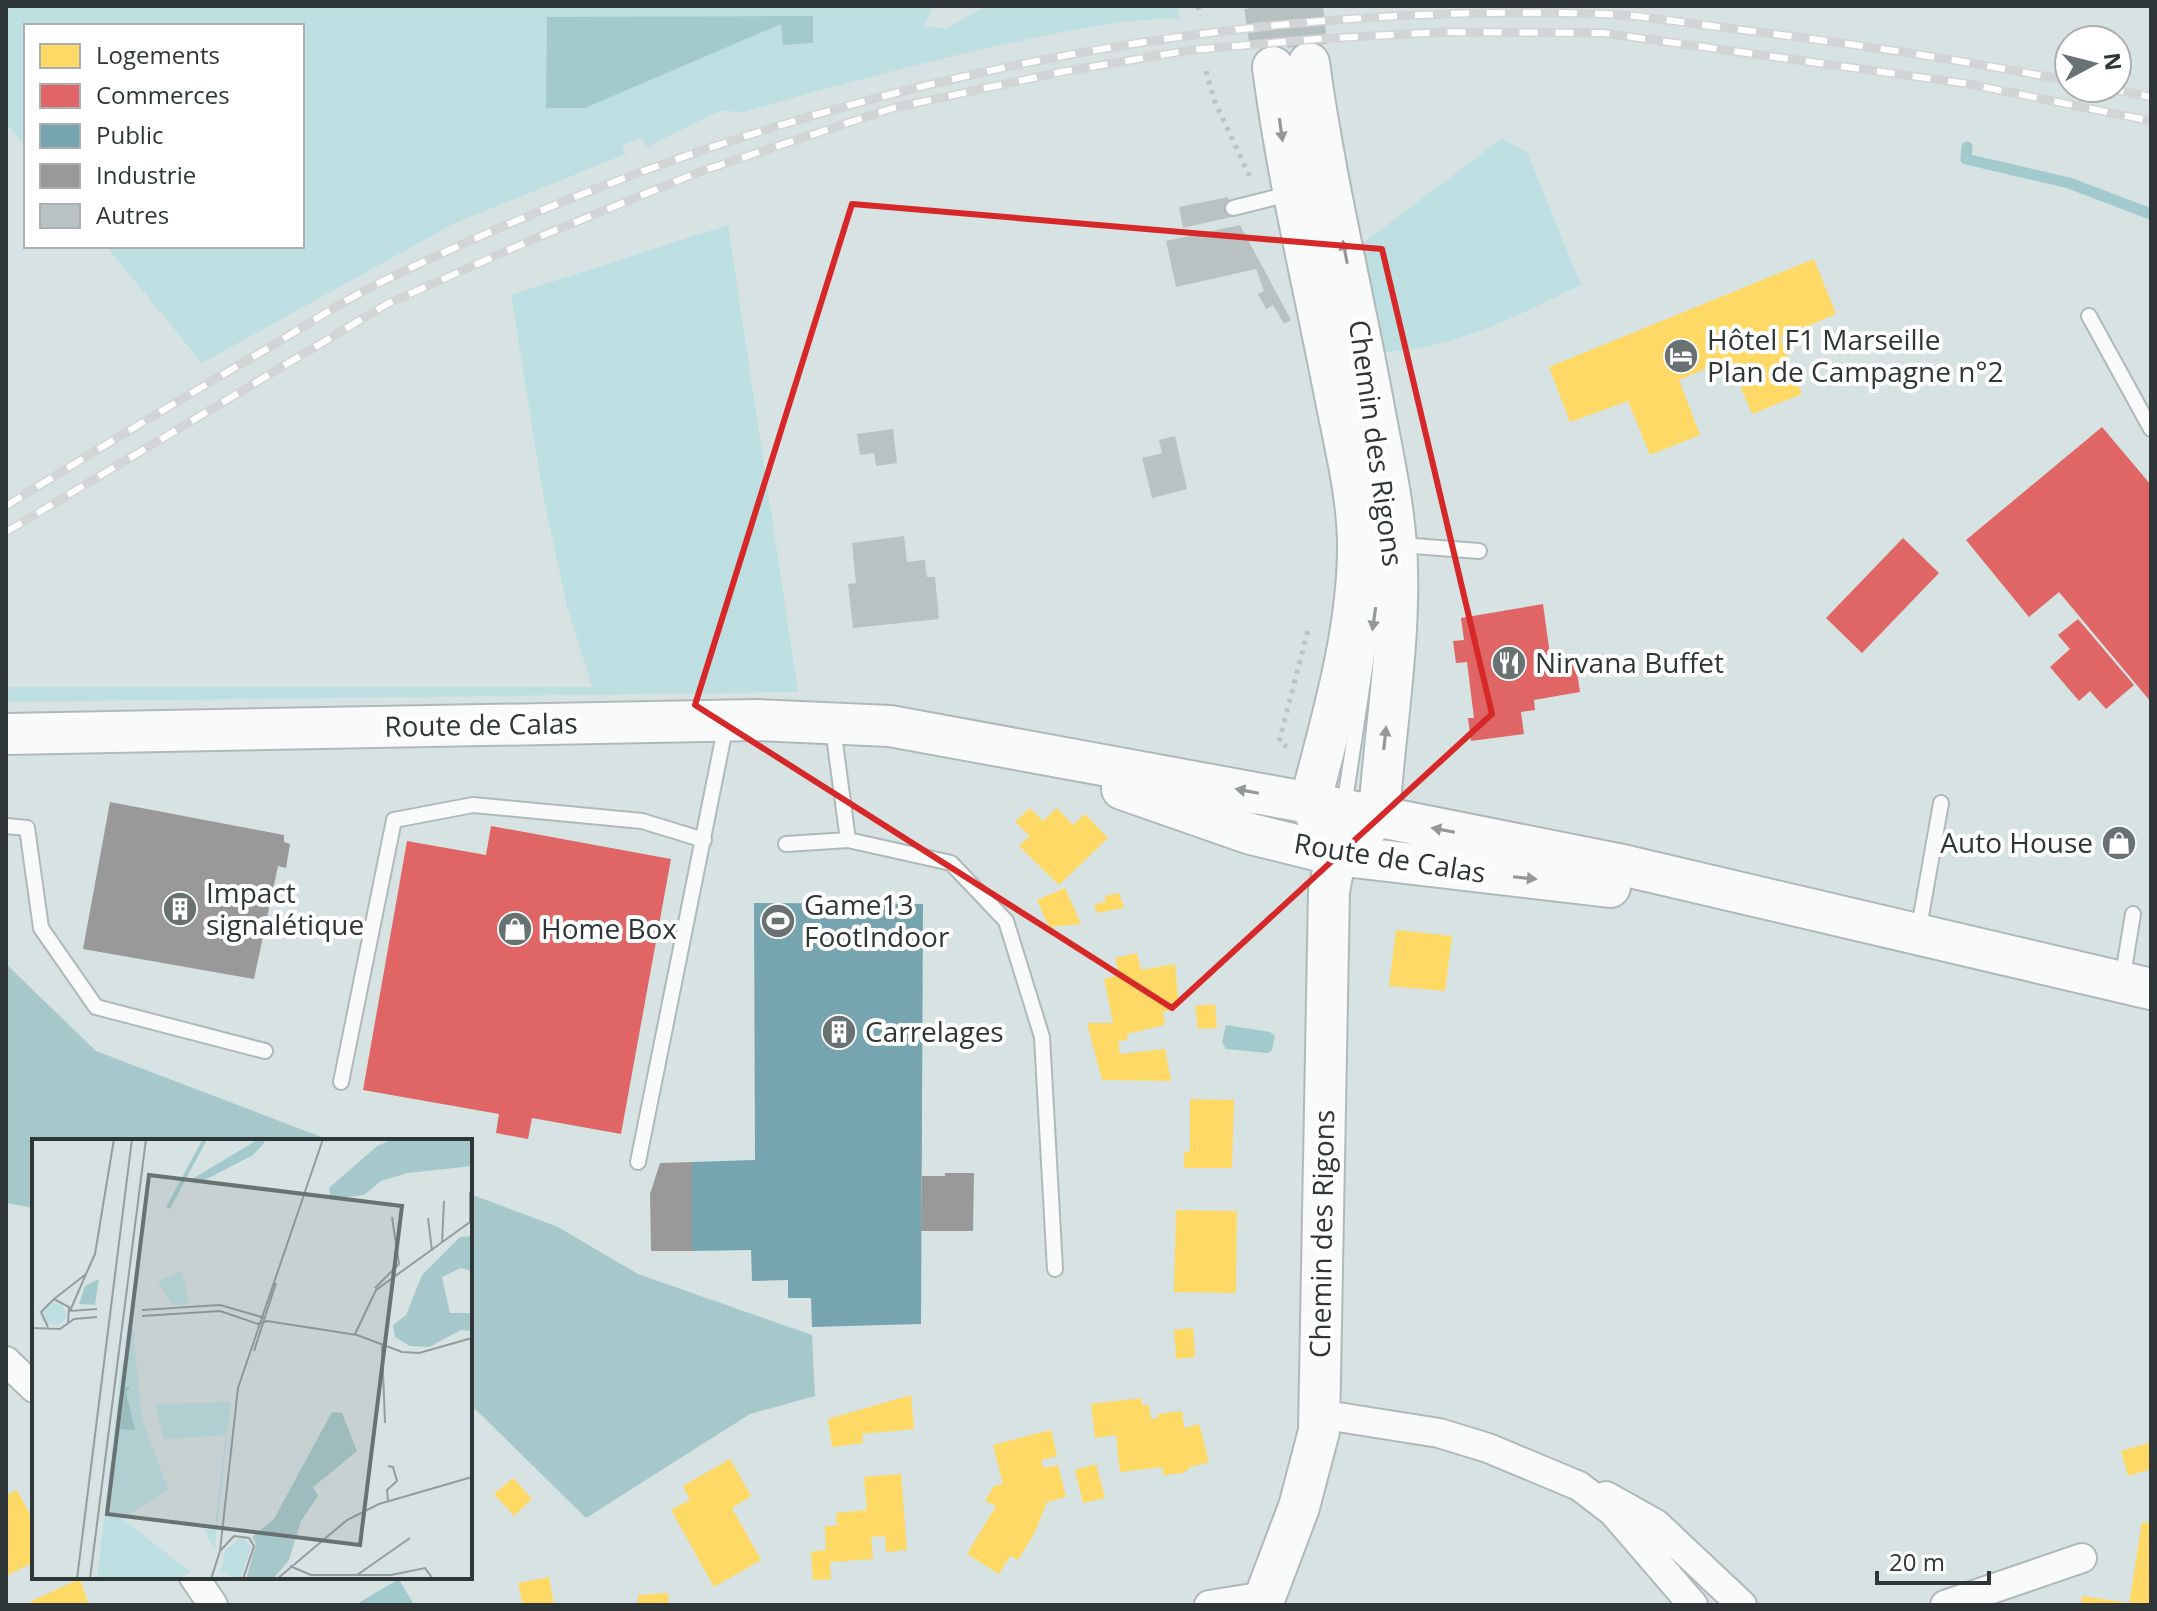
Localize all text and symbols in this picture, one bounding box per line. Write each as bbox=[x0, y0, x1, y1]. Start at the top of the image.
legend bbox=[24, 24, 304, 248]
north arrow bbox=[2053, 24, 2133, 104]
text: Logements bbox=[96, 38, 220, 71]
text: N bbox=[2098, 51, 2130, 72]
text: Commerces bbox=[96, 78, 230, 111]
text: Public bbox=[96, 118, 163, 151]
one-way arrow bbox=[1275, 118, 1288, 143]
text: Industrie bbox=[96, 158, 196, 191]
text: Autres bbox=[96, 198, 169, 231]
one-way arrow bbox=[1339, 239, 1351, 264]
street label: Chemin des Rigons bbox=[1341, 317, 1413, 568]
place label: Hôtel F1 Marseille Plan de Campagne n°2 bbox=[1707, 320, 2003, 390]
hotel icon: Hôtel F1 Marseille Plan de Campagne n°2 bbox=[1662, 337, 1700, 375]
one-way arrow bbox=[1367, 607, 1380, 632]
place label: Nirvana Buffet bbox=[1535, 643, 1724, 681]
restaurant icon: Nirvana Buffet bbox=[1490, 644, 1528, 682]
street label: Route de Calas bbox=[384, 703, 578, 745]
one-way arrow bbox=[1378, 726, 1391, 751]
one-way arrow bbox=[1235, 784, 1260, 797]
street label: Route de Calas bbox=[1292, 823, 1489, 891]
one-way arrow bbox=[1430, 823, 1455, 836]
place label: Auto House bbox=[1940, 823, 2093, 861]
shop icon: Auto House bbox=[2100, 824, 2138, 862]
one-way arrow bbox=[1513, 871, 1538, 884]
place label: Impact signalétique bbox=[206, 873, 364, 943]
place label: Game13 FootIndoor bbox=[804, 885, 950, 955]
building icon: Impact signalétique bbox=[161, 890, 199, 928]
sports icon: Game13 FootIndoor bbox=[759, 902, 797, 940]
place label: Home Box bbox=[541, 909, 677, 947]
shop icon: Home Box bbox=[496, 910, 534, 948]
place label: Carrelages bbox=[865, 1012, 1004, 1050]
building icon: Carrelages bbox=[820, 1013, 858, 1051]
street label: Chemin des Rigons bbox=[1300, 1109, 1342, 1358]
inset map bbox=[32, 1139, 472, 1579]
scale bar bbox=[1877, 1535, 1989, 1585]
text: 20 m bbox=[1889, 1545, 1945, 1578]

